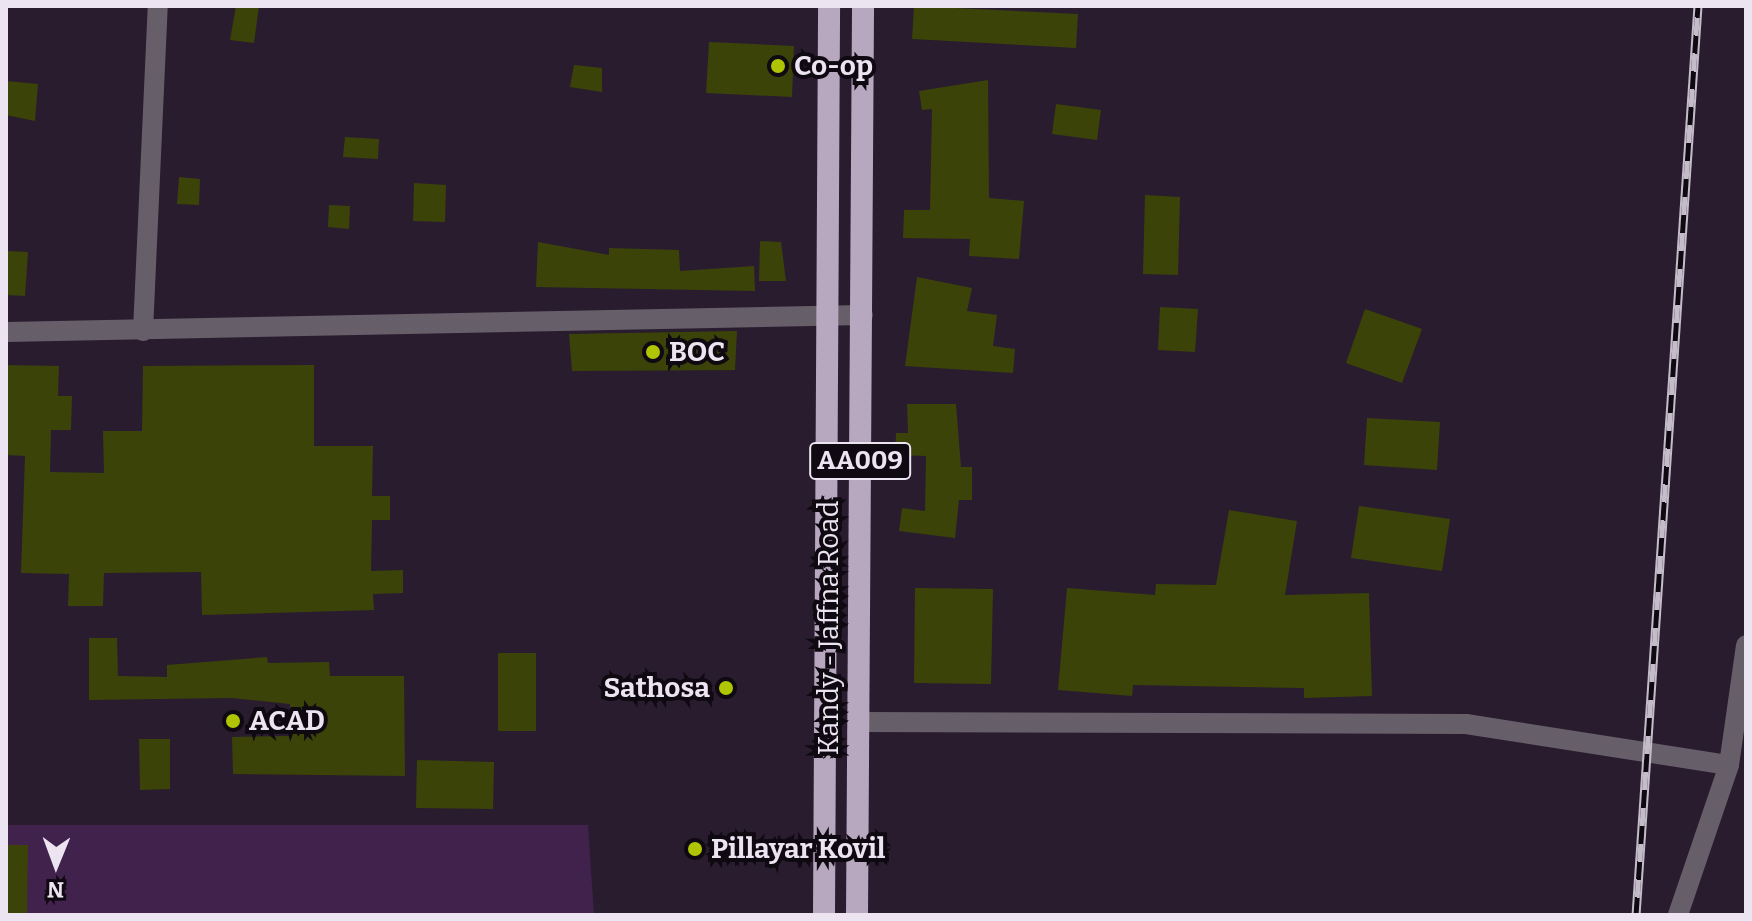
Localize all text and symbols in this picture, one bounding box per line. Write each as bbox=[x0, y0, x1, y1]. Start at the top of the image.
place label: Co-op bbox=[794, 49, 873, 83]
marker: Co-op bbox=[769, 57, 787, 75]
place label: BOC bbox=[669, 335, 725, 369]
marker: BOC bbox=[644, 343, 662, 361]
road number: AA009 bbox=[808, 439, 912, 483]
street label: Kandy - Jaffna Road bbox=[812, 501, 846, 755]
place label: Sathosa bbox=[604, 671, 710, 705]
marker: Sathosa bbox=[717, 679, 735, 697]
place label: ACAD bbox=[249, 704, 325, 738]
marker: ACAD bbox=[224, 712, 242, 730]
north arrow bbox=[16, 825, 96, 905]
place label: Pillayar Kovil bbox=[711, 832, 886, 866]
marker: Pillayar Kovil bbox=[686, 840, 704, 858]
text: N bbox=[47, 876, 64, 903]

